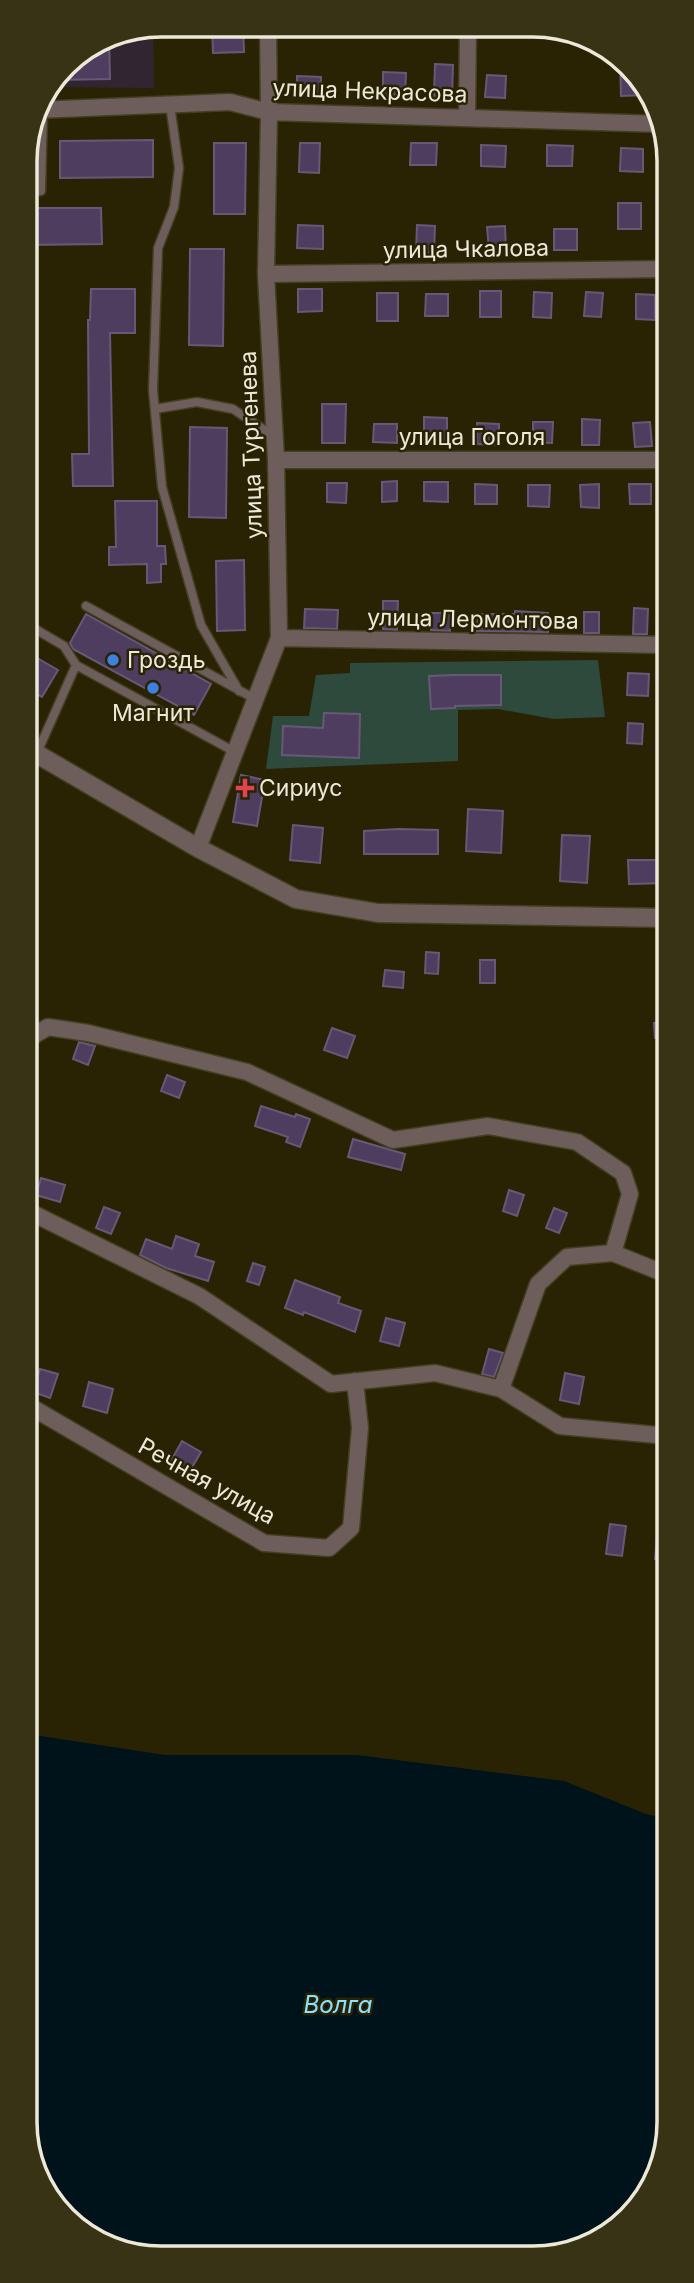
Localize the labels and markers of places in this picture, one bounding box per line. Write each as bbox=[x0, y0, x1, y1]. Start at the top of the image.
place label: Гроздь bbox=[127, 646, 206, 674]
marker: Гроздь bbox=[105, 652, 121, 668]
marker: Магнит bbox=[145, 680, 161, 696]
place label: Магнит bbox=[112, 699, 194, 727]
place label: Сириус bbox=[259, 774, 342, 802]
marker: Сириус bbox=[237, 780, 253, 796]

